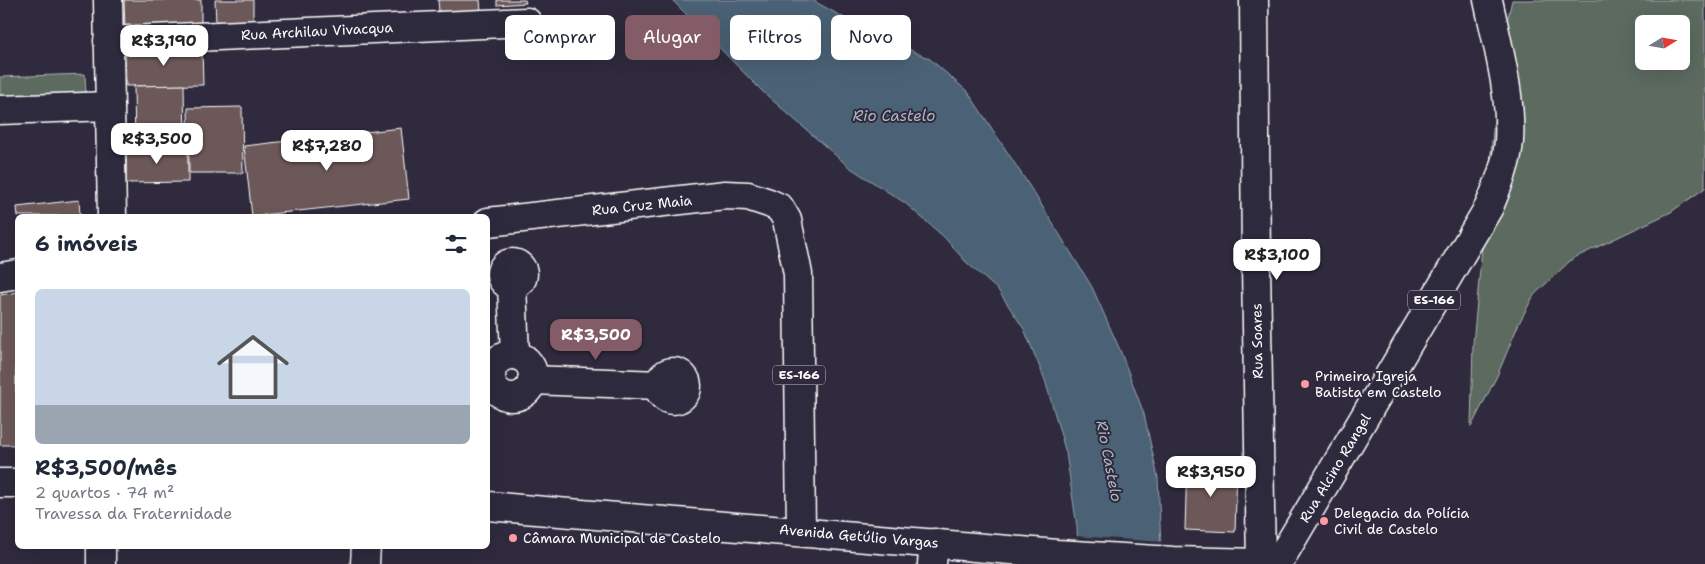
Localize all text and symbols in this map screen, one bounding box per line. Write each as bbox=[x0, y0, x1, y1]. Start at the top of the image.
chip: Comprar bbox=[505, 15, 615, 60]
chip: Alugar bbox=[625, 15, 720, 60]
chip: Filtros bbox=[730, 15, 821, 60]
chip: Novo bbox=[831, 15, 911, 60]
north arrow bbox=[1635, 15, 1690, 70]
map controls bbox=[1635, 15, 1690, 70]
street label: Rua Archilau Vivacqua bbox=[241, 18, 394, 44]
pin: R$3,190 bbox=[118, 24, 210, 67]
text: R$3,190 bbox=[131, 30, 197, 51]
water label: Rio Castelo bbox=[853, 106, 935, 126]
pin: R$3,500 bbox=[111, 122, 203, 165]
text: R$3,500 bbox=[122, 128, 192, 149]
pin: R$7,280 bbox=[281, 130, 373, 172]
text: R$7,280 bbox=[292, 135, 362, 156]
street label: Rua Cruz Maia bbox=[591, 191, 693, 219]
text: 6 imóveis bbox=[35, 230, 138, 258]
icon: filters bbox=[442, 230, 470, 258]
pin: R$3,100 bbox=[1231, 238, 1323, 281]
text: R$3,100 bbox=[1244, 244, 1310, 265]
road number: ES-166 bbox=[1408, 290, 1460, 310]
street label: Rua Soares bbox=[1247, 303, 1267, 379]
pin: R$3,500 bbox=[550, 318, 642, 361]
icon: home bbox=[208, 322, 298, 412]
text: R$3,500 bbox=[561, 324, 631, 345]
road number: ES-166 bbox=[773, 366, 825, 384]
place label: Primeira Igreja Batista em Castelo bbox=[1315, 367, 1441, 401]
marker: Primeira Igreja Batista em Castelo bbox=[1299, 378, 1311, 390]
street label: Rua Alcino Rangel bbox=[1295, 409, 1375, 526]
water label: Rio Castelo bbox=[1091, 419, 1127, 503]
text: R$3,500/mês bbox=[35, 454, 177, 482]
pin: R$3,950 bbox=[1165, 456, 1257, 498]
text: R$3,950 bbox=[1177, 461, 1245, 482]
text: 2 quartos · 74 m² bbox=[35, 482, 174, 503]
text: Travessa da Fraternidade bbox=[35, 503, 232, 524]
place label: Delegacia da Polícia Civil de Castelo bbox=[1334, 504, 1470, 538]
marker: Delegacia da Polícia Civil de Castelo bbox=[1318, 515, 1330, 527]
street label: Avenida Getúlio Vargas bbox=[779, 520, 940, 552]
place label: Câmara Municipal de Castelo bbox=[523, 529, 721, 547]
marker: Câmara Municipal de Castelo bbox=[507, 532, 519, 544]

